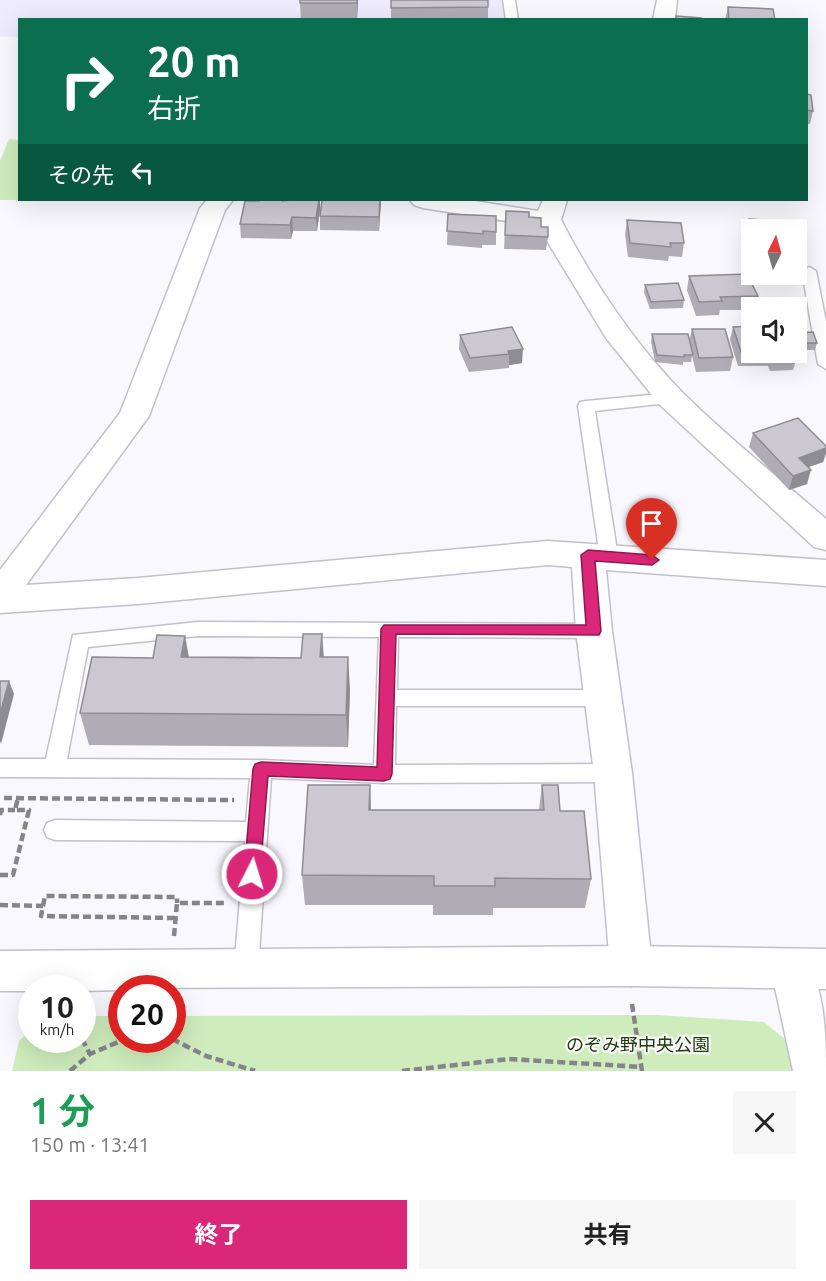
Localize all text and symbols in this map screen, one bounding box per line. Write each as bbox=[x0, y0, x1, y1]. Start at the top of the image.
text: 20 m bbox=[147, 38, 241, 85]
icon: right bbox=[48, 42, 126, 120]
text: 右折 bbox=[147, 93, 201, 123]
icon: left bbox=[126, 156, 159, 189]
text: その先 bbox=[48, 162, 114, 187]
north arrow bbox=[741, 219, 807, 285]
map controls bbox=[741, 219, 807, 363]
button: sound bbox=[741, 297, 807, 363]
pin bbox=[626, 498, 677, 560]
icon: arrive bbox=[635, 507, 668, 540]
position arrow bbox=[220, 842, 284, 906]
speed limit sign: 20 bbox=[108, 975, 186, 1053]
text: 10 bbox=[40, 990, 74, 1024]
text: km/h bbox=[40, 1021, 74, 1038]
park label: のぞみ野中央公園 bbox=[566, 1034, 710, 1054]
text: 1 分 bbox=[30, 1090, 95, 1131]
button: close bbox=[733, 1091, 796, 1154]
text: 150 m · 13:41 bbox=[30, 1133, 150, 1156]
button: 終了 bbox=[30, 1200, 407, 1269]
button: 共有 bbox=[419, 1200, 796, 1269]

